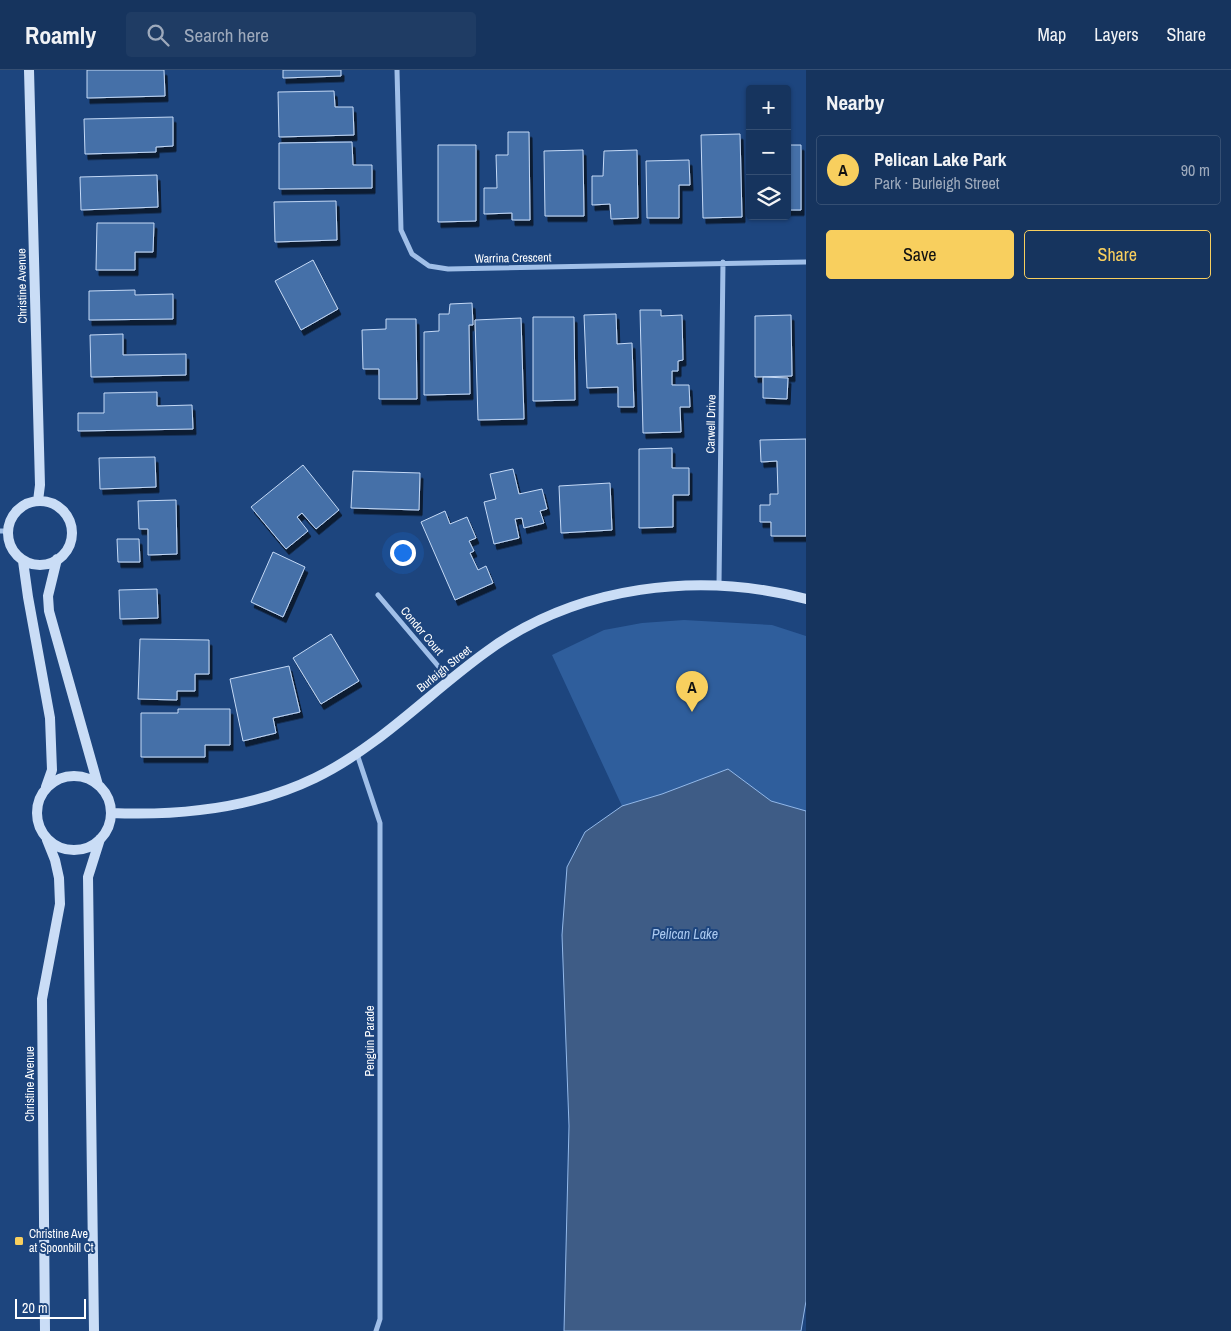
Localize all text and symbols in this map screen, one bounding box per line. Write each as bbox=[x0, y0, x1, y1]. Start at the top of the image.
search box bbox=[126, 12, 476, 57]
text: Roamly bbox=[25, 19, 96, 51]
icon: search bbox=[144, 21, 172, 49]
text: Search here bbox=[184, 22, 269, 48]
text: Map bbox=[1038, 22, 1066, 47]
text: Layers bbox=[1094, 22, 1139, 47]
text: Share bbox=[1167, 22, 1206, 47]
map controls bbox=[746, 85, 791, 220]
button: + bbox=[746, 85, 791, 130]
text: Nearby bbox=[826, 88, 884, 117]
button: − bbox=[746, 130, 791, 175]
text: Pelican Lake Park bbox=[874, 146, 1007, 172]
text: A bbox=[838, 159, 848, 181]
text: 90 m bbox=[1181, 159, 1210, 181]
text: Park · Burleigh Street bbox=[874, 172, 999, 194]
button: layers bbox=[746, 175, 791, 220]
button: Save bbox=[826, 230, 1014, 279]
button: Share bbox=[1024, 230, 1211, 279]
street label: Christine Avenue bbox=[13, 248, 31, 324]
street label: Warrina Crescent bbox=[474, 249, 552, 267]
street label: Carwell Drive bbox=[702, 394, 720, 454]
your location bbox=[390, 540, 416, 566]
street label: Condor Court bbox=[397, 603, 447, 659]
street label: Burleigh Street bbox=[413, 642, 475, 696]
pin: A bbox=[676, 671, 708, 712]
water label: Pelican Lake bbox=[652, 925, 718, 943]
street label: Penguin Parade bbox=[362, 1005, 378, 1077]
street label: Christine Avenue bbox=[22, 1046, 38, 1122]
place label: Christine Ave at Spoonbill Ct bbox=[29, 1226, 94, 1256]
marker: Christine Ave at Spoonbill Ct bbox=[13, 1235, 25, 1247]
scale bar bbox=[15, 1296, 86, 1319]
text: 20 m bbox=[22, 1299, 48, 1317]

